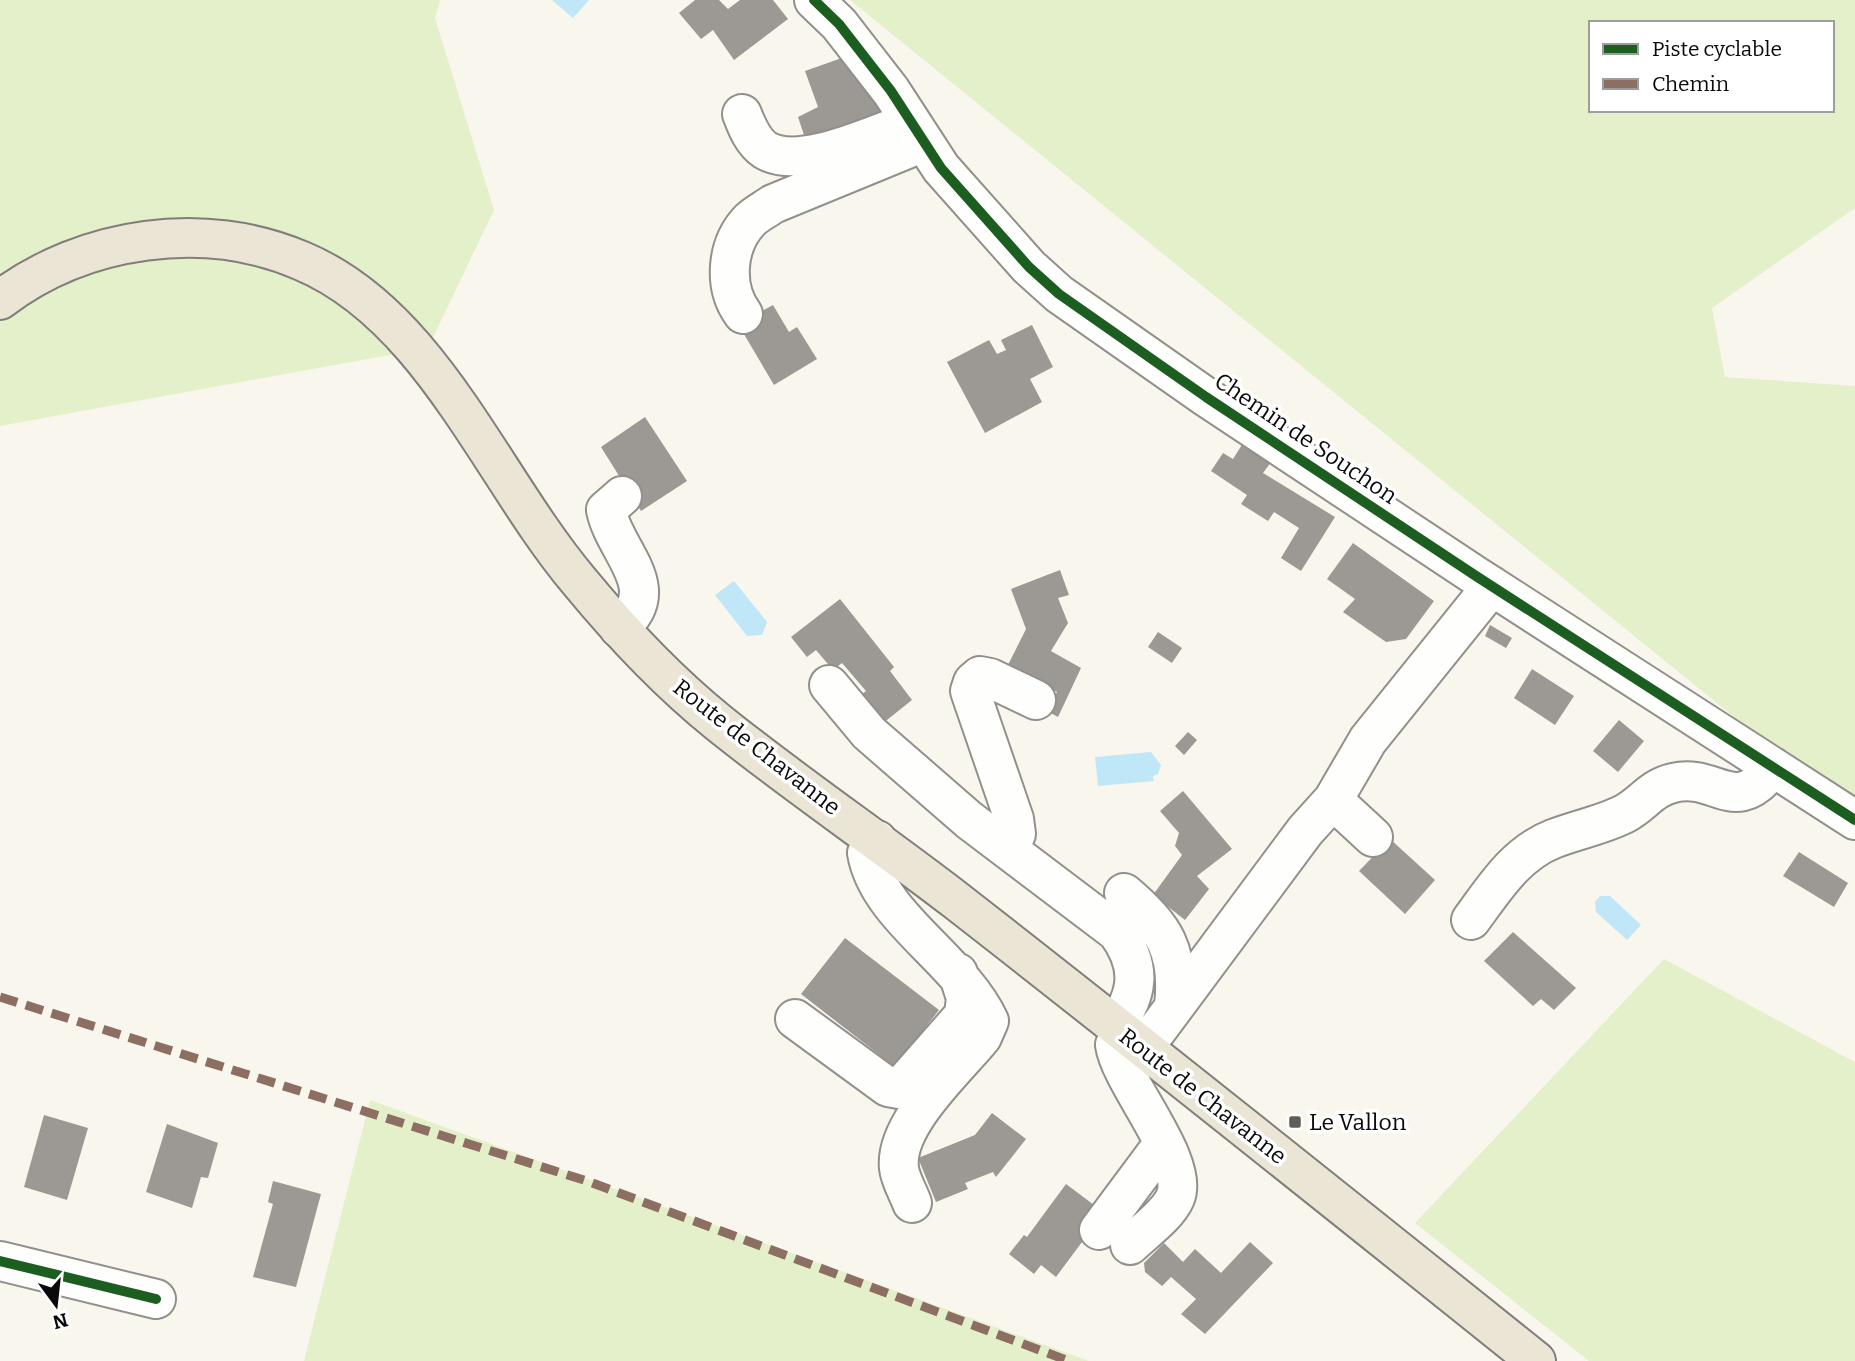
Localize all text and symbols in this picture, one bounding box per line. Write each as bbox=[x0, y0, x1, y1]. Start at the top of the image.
legend bbox=[1589, 21, 1834, 112]
text: Piste cyclable bbox=[1652, 36, 1782, 62]
text: Chemin bbox=[1652, 71, 1729, 97]
street label: Chemin de Souchon bbox=[1209, 366, 1403, 510]
street label: Route de Chavanne bbox=[668, 673, 846, 821]
street label: Route de Chavanne bbox=[1114, 1022, 1292, 1170]
place label: Le Vallon bbox=[1309, 1108, 1407, 1136]
marker: Le Vallon bbox=[1287, 1114, 1303, 1130]
north arrow bbox=[21, 1270, 91, 1340]
text: N bbox=[50, 1308, 70, 1334]

